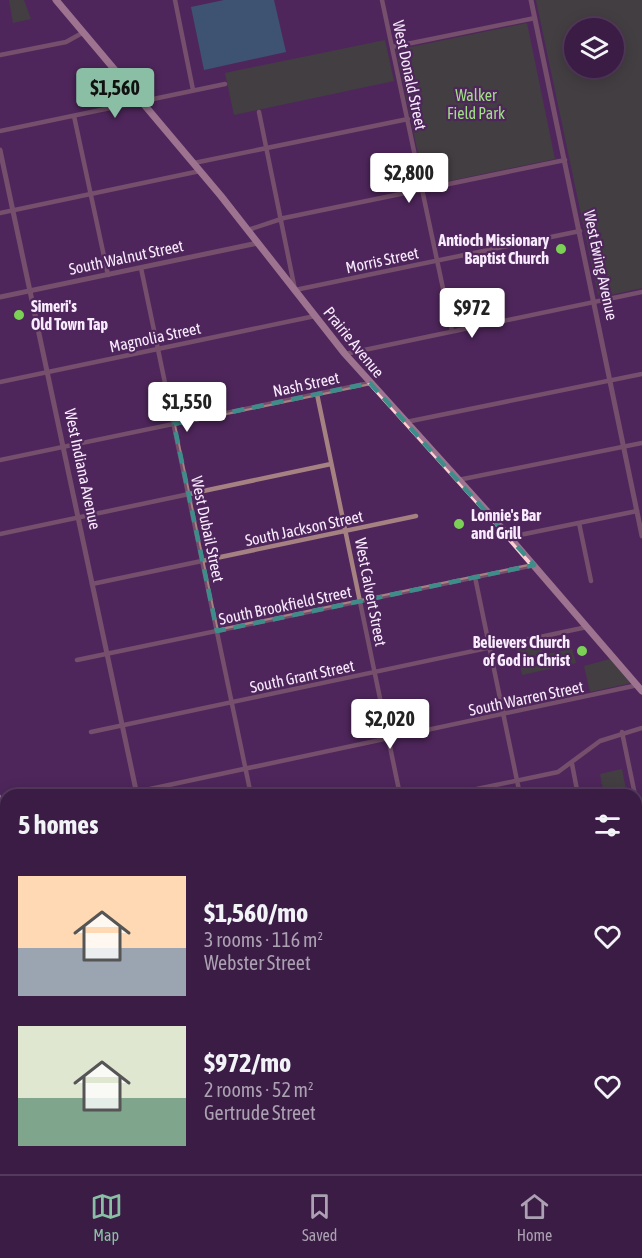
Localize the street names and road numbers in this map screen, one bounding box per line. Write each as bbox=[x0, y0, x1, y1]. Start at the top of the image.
street label: West Donald Street bbox=[390, 19, 430, 132]
street label: West Ewing Avenue bbox=[580, 208, 621, 322]
street label: South Walnut Street bbox=[67, 236, 185, 278]
street label: Morris Street bbox=[344, 243, 421, 277]
street label: Prairie Avenue bbox=[320, 303, 388, 381]
street label: Magnolia Street bbox=[108, 318, 203, 356]
street label: Nash Street bbox=[271, 368, 341, 400]
street label: West Indiana Avenue bbox=[61, 407, 105, 531]
street label: West Dubail Street bbox=[188, 474, 228, 584]
street label: South Jackson Street bbox=[243, 507, 365, 549]
street label: West Calvert Street bbox=[352, 536, 390, 648]
street label: South Brookfield Street bbox=[217, 582, 353, 628]
street label: South Grant Street bbox=[248, 656, 356, 696]
street label: South Warren Street bbox=[467, 677, 585, 719]

